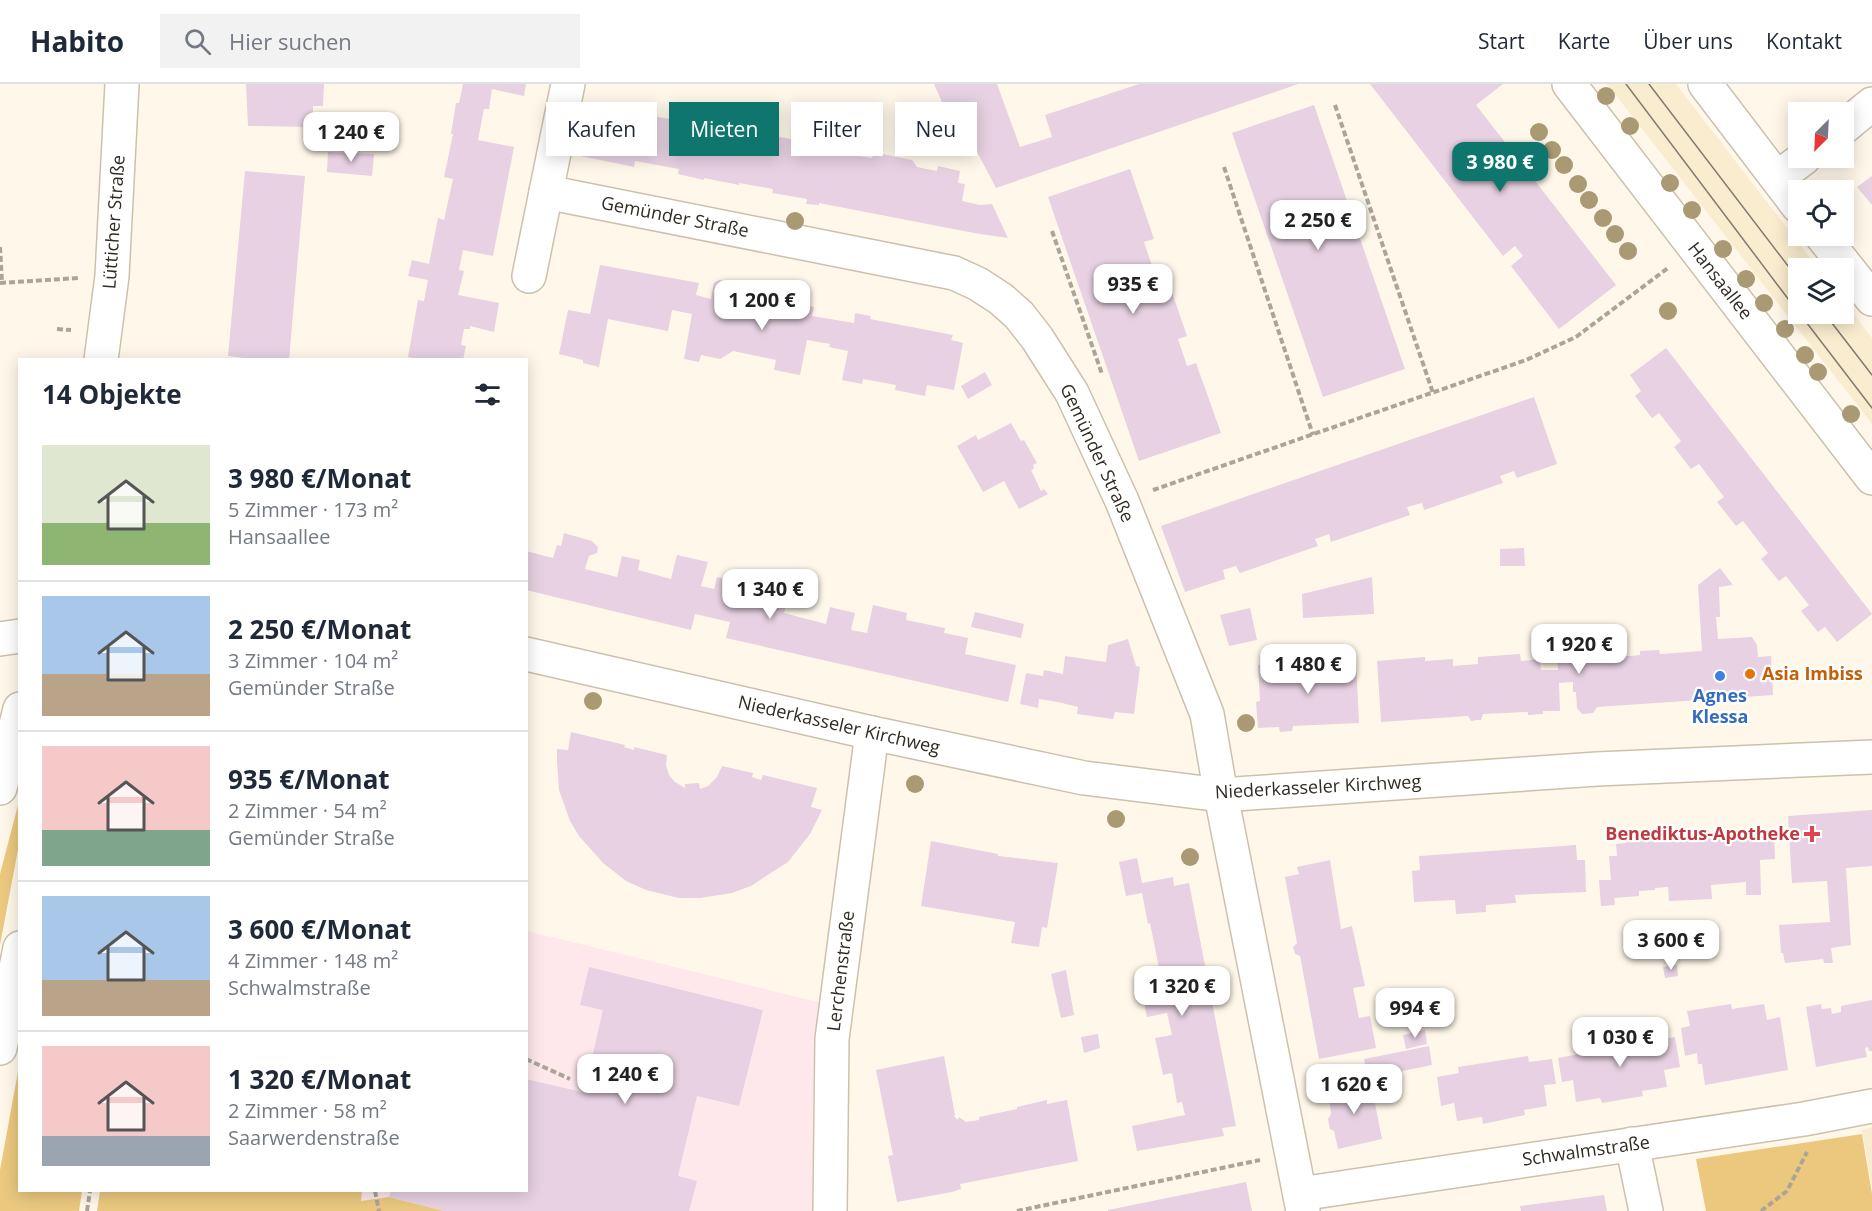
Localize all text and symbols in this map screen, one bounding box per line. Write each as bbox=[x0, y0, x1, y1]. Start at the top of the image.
search box bbox=[160, 14, 580, 68]
text: Habito bbox=[30, 22, 124, 60]
icon: search bbox=[181, 25, 214, 58]
text: Hier suchen bbox=[229, 26, 352, 56]
text: Start bbox=[1478, 27, 1525, 55]
text: Karte bbox=[1558, 27, 1610, 55]
text: Über uns bbox=[1643, 27, 1733, 55]
text: Kontakt bbox=[1766, 27, 1842, 55]
chip: Kaufen bbox=[546, 102, 657, 156]
chip: Mieten bbox=[669, 102, 779, 156]
chip: Filter bbox=[791, 102, 883, 156]
chip: Neu bbox=[895, 102, 977, 156]
north arrow bbox=[1788, 102, 1854, 168]
map controls bbox=[1788, 102, 1854, 324]
pin: 1 240 € bbox=[296, 112, 406, 163]
text: 1 240 € bbox=[317, 118, 385, 145]
pin: 3 980 € bbox=[1445, 142, 1555, 193]
text: 3 980 € bbox=[1466, 148, 1534, 175]
street label: Lütticher Straße bbox=[96, 154, 130, 290]
button: locate bbox=[1788, 180, 1854, 246]
street label: Gemünder Straße bbox=[599, 190, 751, 242]
pin: 2 250 € bbox=[1263, 200, 1373, 251]
text: 2 250 € bbox=[1284, 206, 1352, 233]
street label: Hansaallee bbox=[1683, 237, 1759, 324]
button: layers bbox=[1788, 258, 1854, 324]
pin: 935 € bbox=[1091, 264, 1175, 315]
text: 935 € bbox=[1108, 270, 1158, 297]
pin: 1 200 € bbox=[707, 280, 817, 331]
text: 1 200 € bbox=[728, 286, 796, 313]
text: 14 Objekte bbox=[42, 376, 182, 412]
icon: filters bbox=[471, 378, 504, 411]
street label: Gemünder Straße bbox=[1055, 380, 1140, 526]
text: 3 980 €/Monat bbox=[228, 460, 411, 496]
icon: home bbox=[90, 469, 162, 541]
text: 5 Zimmer · 173 m² bbox=[228, 496, 398, 523]
text: Hansaallee bbox=[228, 523, 330, 550]
pin: 1 340 € bbox=[715, 569, 825, 620]
text: 1 340 € bbox=[736, 575, 804, 602]
text: 2 250 €/Monat bbox=[228, 611, 411, 647]
icon: home bbox=[90, 620, 162, 692]
pin: 1 920 € bbox=[1524, 624, 1634, 675]
text: 1 920 € bbox=[1545, 630, 1613, 657]
pin: 1 480 € bbox=[1253, 644, 1363, 695]
text: 3 Zimmer · 104 m² bbox=[228, 647, 398, 674]
text: 1 480 € bbox=[1274, 650, 1342, 677]
place label: Asia Imbiss bbox=[1762, 661, 1863, 685]
marker: Asia Imbiss bbox=[1743, 667, 1757, 681]
marker: Agnes Klessa bbox=[1713, 669, 1727, 683]
text: Gemünder Straße bbox=[228, 674, 395, 701]
place label: Agnes Klessa bbox=[1692, 683, 1748, 728]
street label: Niederkasseler Kirchweg bbox=[736, 689, 943, 759]
text: 935 €/Monat bbox=[228, 761, 390, 797]
street label: Niederkasseler Kirchweg bbox=[1214, 769, 1422, 803]
icon: home bbox=[90, 770, 162, 842]
text: 2 Zimmer · 54 m² bbox=[228, 797, 387, 824]
place label: Benediktus-Apotheke bbox=[1605, 821, 1800, 845]
text: Gemünder Straße bbox=[228, 824, 395, 851]
marker: Benediktus-Apotheke bbox=[1805, 827, 1819, 841]
street label: Lerchenstraße bbox=[821, 909, 859, 1033]
text: 3 600 €/Monat bbox=[228, 911, 411, 947]
icon: home bbox=[90, 920, 162, 992]
pin: 3 600 € bbox=[1616, 920, 1726, 971]
text: 3 600 € bbox=[1637, 926, 1705, 953]
text: 4 Zimmer · 148 m² bbox=[228, 947, 398, 974]
pin: 1 320 € bbox=[1127, 966, 1237, 1017]
text: 1 320 € bbox=[1148, 972, 1216, 999]
text: Schwalmstraße bbox=[228, 974, 371, 1001]
pin: 994 € bbox=[1373, 988, 1457, 1039]
text: 994 € bbox=[1390, 994, 1440, 1021]
pin: 1 030 € bbox=[1565, 1017, 1675, 1068]
text: 1 030 € bbox=[1586, 1023, 1654, 1050]
pin: 1 240 € bbox=[570, 1054, 680, 1105]
text: 1 240 € bbox=[591, 1060, 659, 1087]
text: 1 320 €/Monat bbox=[228, 1061, 411, 1097]
pin: 1 620 € bbox=[1299, 1064, 1409, 1115]
icon: home bbox=[90, 1070, 162, 1142]
text: 1 620 € bbox=[1320, 1070, 1388, 1097]
text: 2 Zimmer · 58 m² bbox=[228, 1097, 387, 1124]
text: Saarwerdenstraße bbox=[228, 1124, 400, 1151]
street label: Schwalmstraße bbox=[1521, 1129, 1651, 1171]

